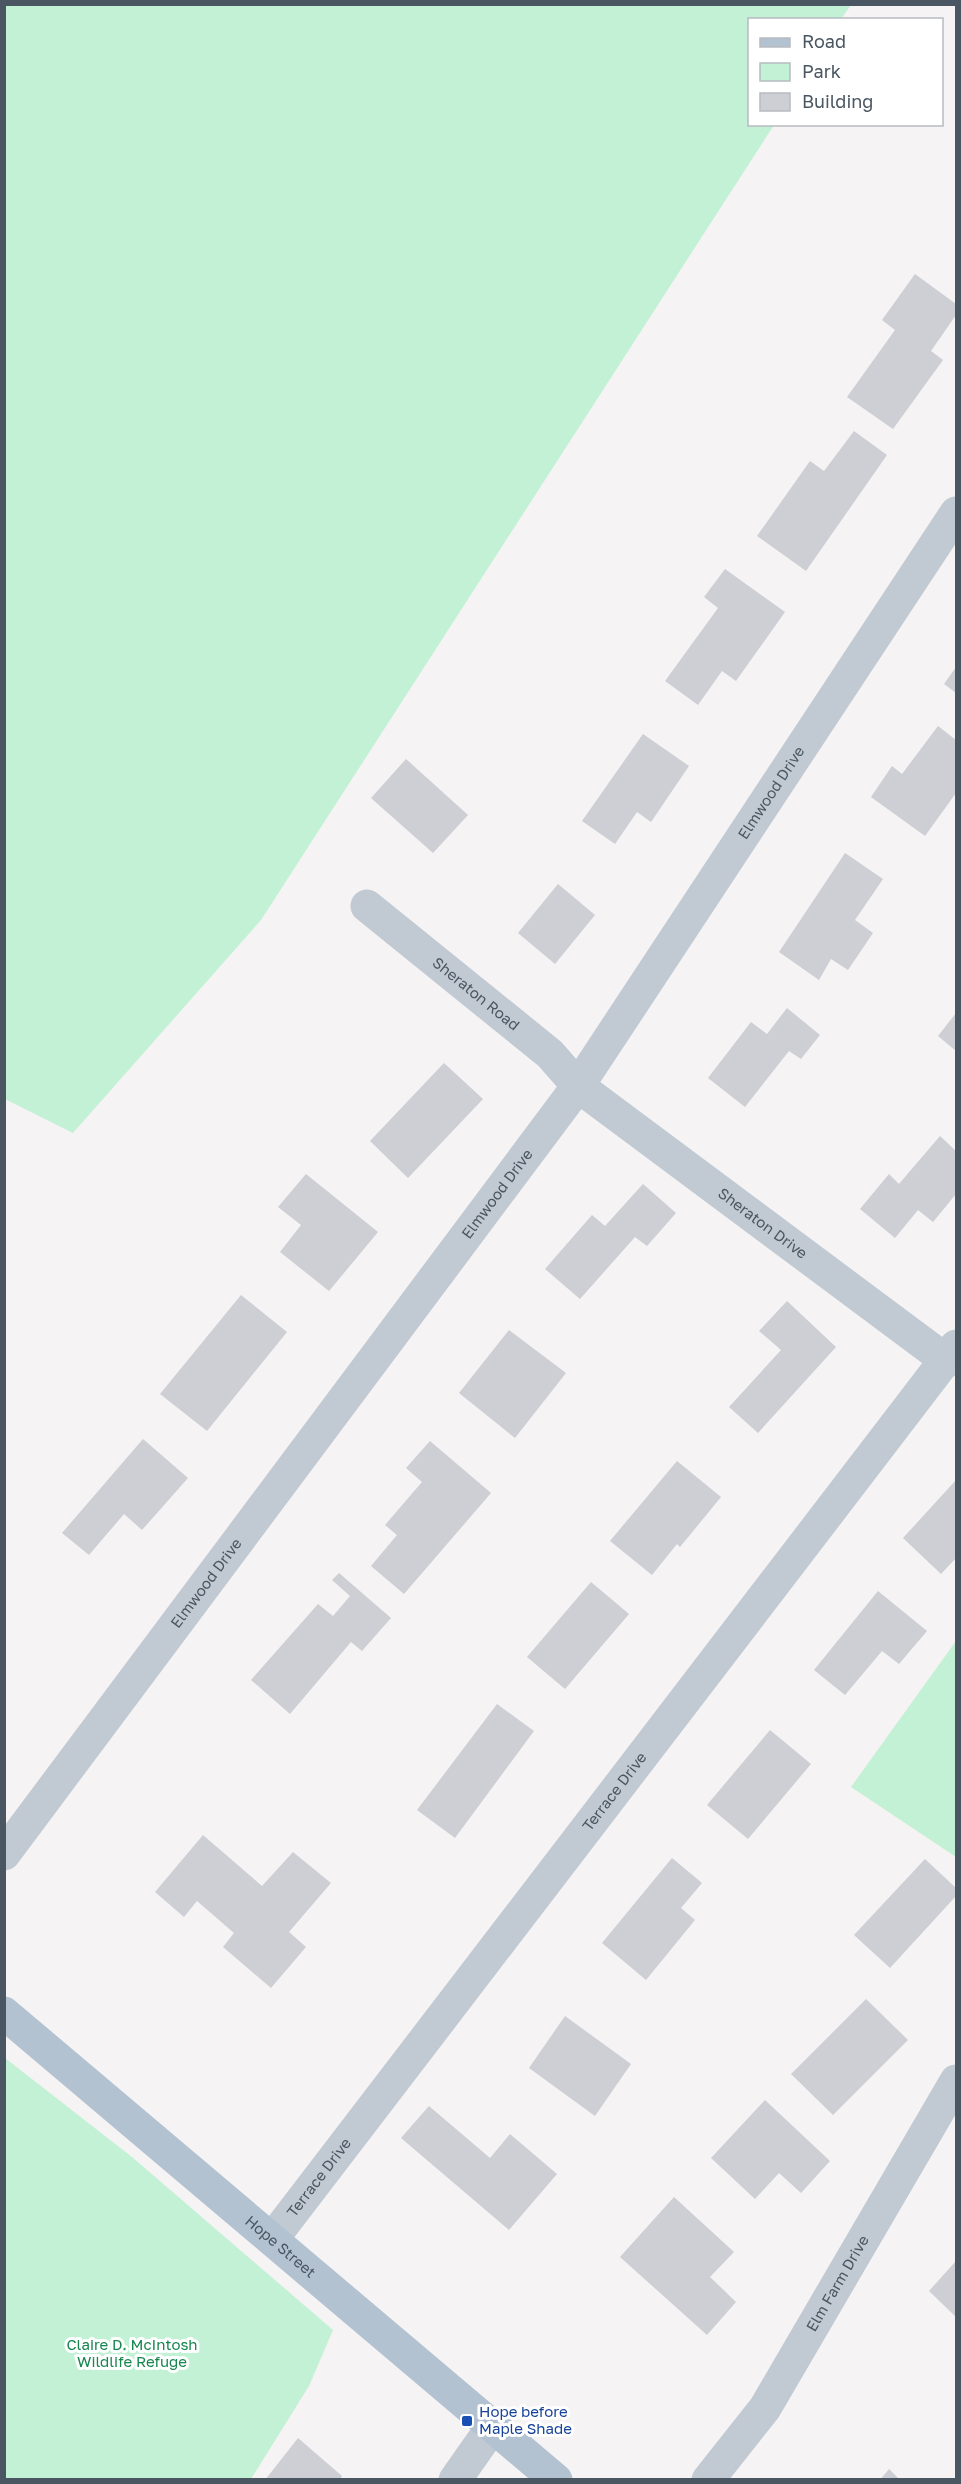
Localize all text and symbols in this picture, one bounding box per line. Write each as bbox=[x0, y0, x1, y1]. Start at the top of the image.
legend bbox=[748, 18, 943, 126]
text: Road bbox=[802, 30, 846, 52]
text: Park bbox=[802, 60, 841, 82]
text: Building bbox=[802, 90, 873, 112]
street label: Elmwood Drive bbox=[733, 742, 808, 842]
street label: Sheraton Road bbox=[429, 953, 524, 1034]
street label: Elmwood Drive bbox=[457, 1145, 536, 1242]
street label: Sheraton Drive bbox=[715, 1184, 812, 1262]
street label: Elmwood Drive bbox=[166, 1534, 245, 1631]
street label: Terrace Drive bbox=[578, 1748, 650, 1834]
street label: Terrace Drive bbox=[283, 2134, 354, 2220]
street label: Hope Street bbox=[242, 2211, 320, 2281]
street label: Elm Farm Drive bbox=[802, 2231, 872, 2334]
park label: Claire D. McIntosh Wildlife Refuge bbox=[66, 2335, 198, 2370]
place label: Hope before Maple Shade bbox=[479, 2402, 572, 2437]
marker: Hope before Maple Shade bbox=[460, 2414, 474, 2428]

